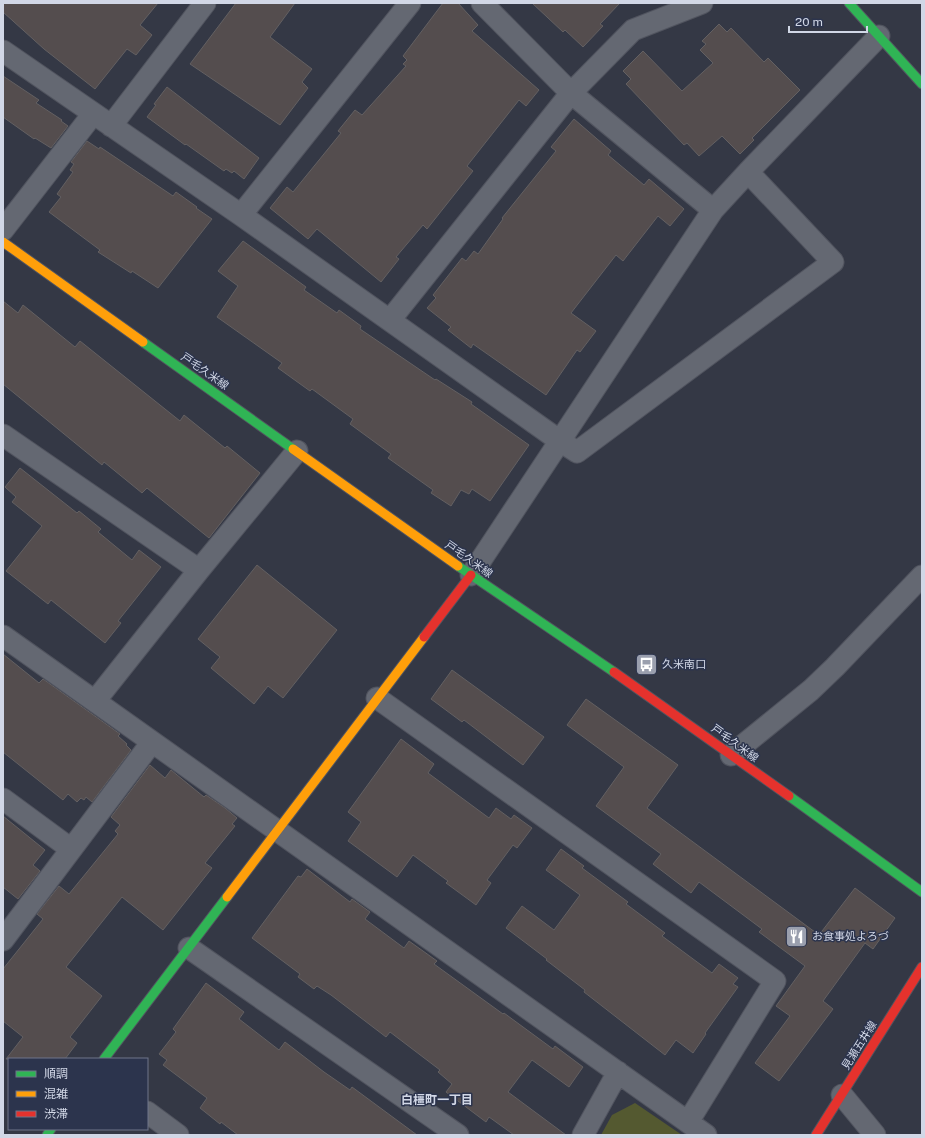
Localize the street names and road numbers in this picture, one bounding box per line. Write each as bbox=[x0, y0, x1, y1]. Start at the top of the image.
street label: 戸毛久米線 bbox=[179, 350, 231, 392]
street label: 戸毛久米線 bbox=[443, 538, 495, 580]
street label: 戸毛久米線 bbox=[709, 722, 761, 764]
street label: 見瀬五井線 bbox=[839, 1018, 879, 1072]

